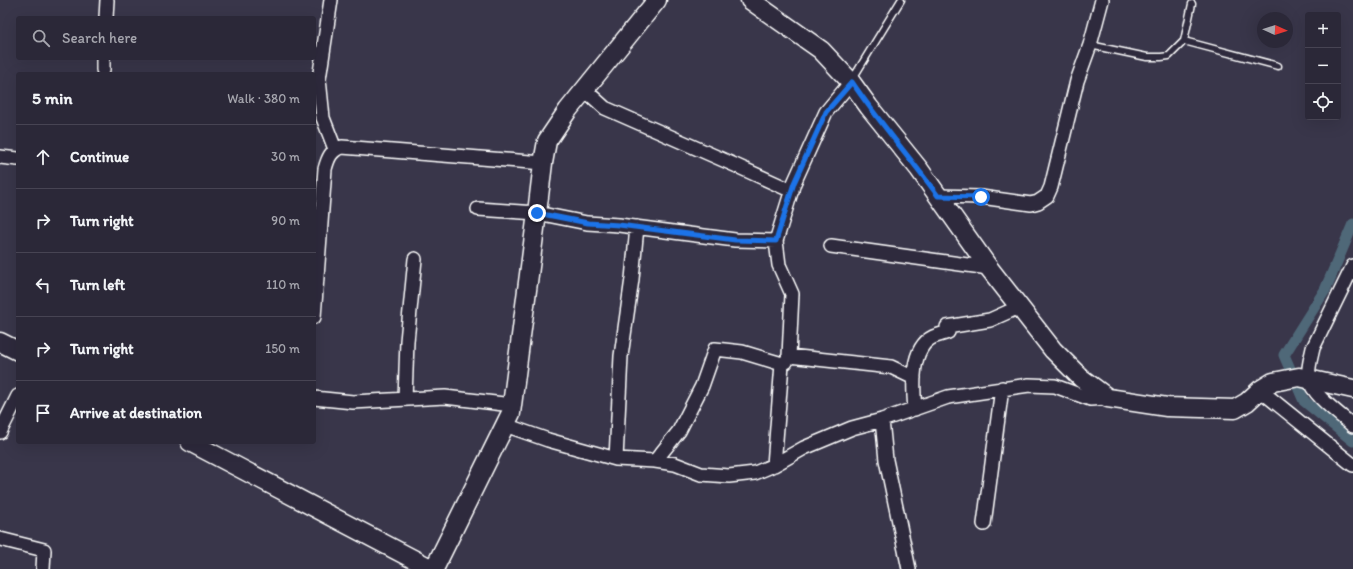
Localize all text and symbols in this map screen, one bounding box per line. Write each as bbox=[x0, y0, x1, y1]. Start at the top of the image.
north arrow bbox=[1257, 12, 1293, 48]
map controls bbox=[1305, 12, 1341, 120]
button: + bbox=[1305, 12, 1341, 48]
search box bbox=[16, 16, 316, 60]
icon: search bbox=[30, 27, 52, 49]
text: Search here bbox=[62, 29, 137, 47]
button: − bbox=[1305, 48, 1341, 84]
button: locate bbox=[1305, 84, 1341, 120]
text: 5 min bbox=[32, 88, 72, 108]
text: Walk · 380 m bbox=[227, 91, 300, 106]
icon: ahead bbox=[32, 146, 54, 168]
text: Continue bbox=[70, 148, 129, 166]
text: 30 m bbox=[271, 149, 300, 164]
route start bbox=[972, 188, 990, 206]
route end bbox=[528, 204, 546, 222]
icon: right bbox=[32, 210, 54, 232]
text: Turn right bbox=[70, 212, 134, 230]
text: 90 m bbox=[271, 213, 300, 228]
icon: left bbox=[32, 274, 54, 296]
text: Turn left bbox=[70, 276, 125, 294]
text: 110 m bbox=[266, 277, 300, 292]
icon: right bbox=[32, 338, 54, 360]
text: Turn right bbox=[70, 340, 134, 358]
text: 150 m bbox=[265, 341, 300, 356]
icon: arrive bbox=[32, 402, 54, 424]
text: Arrive at destination bbox=[70, 404, 202, 422]

